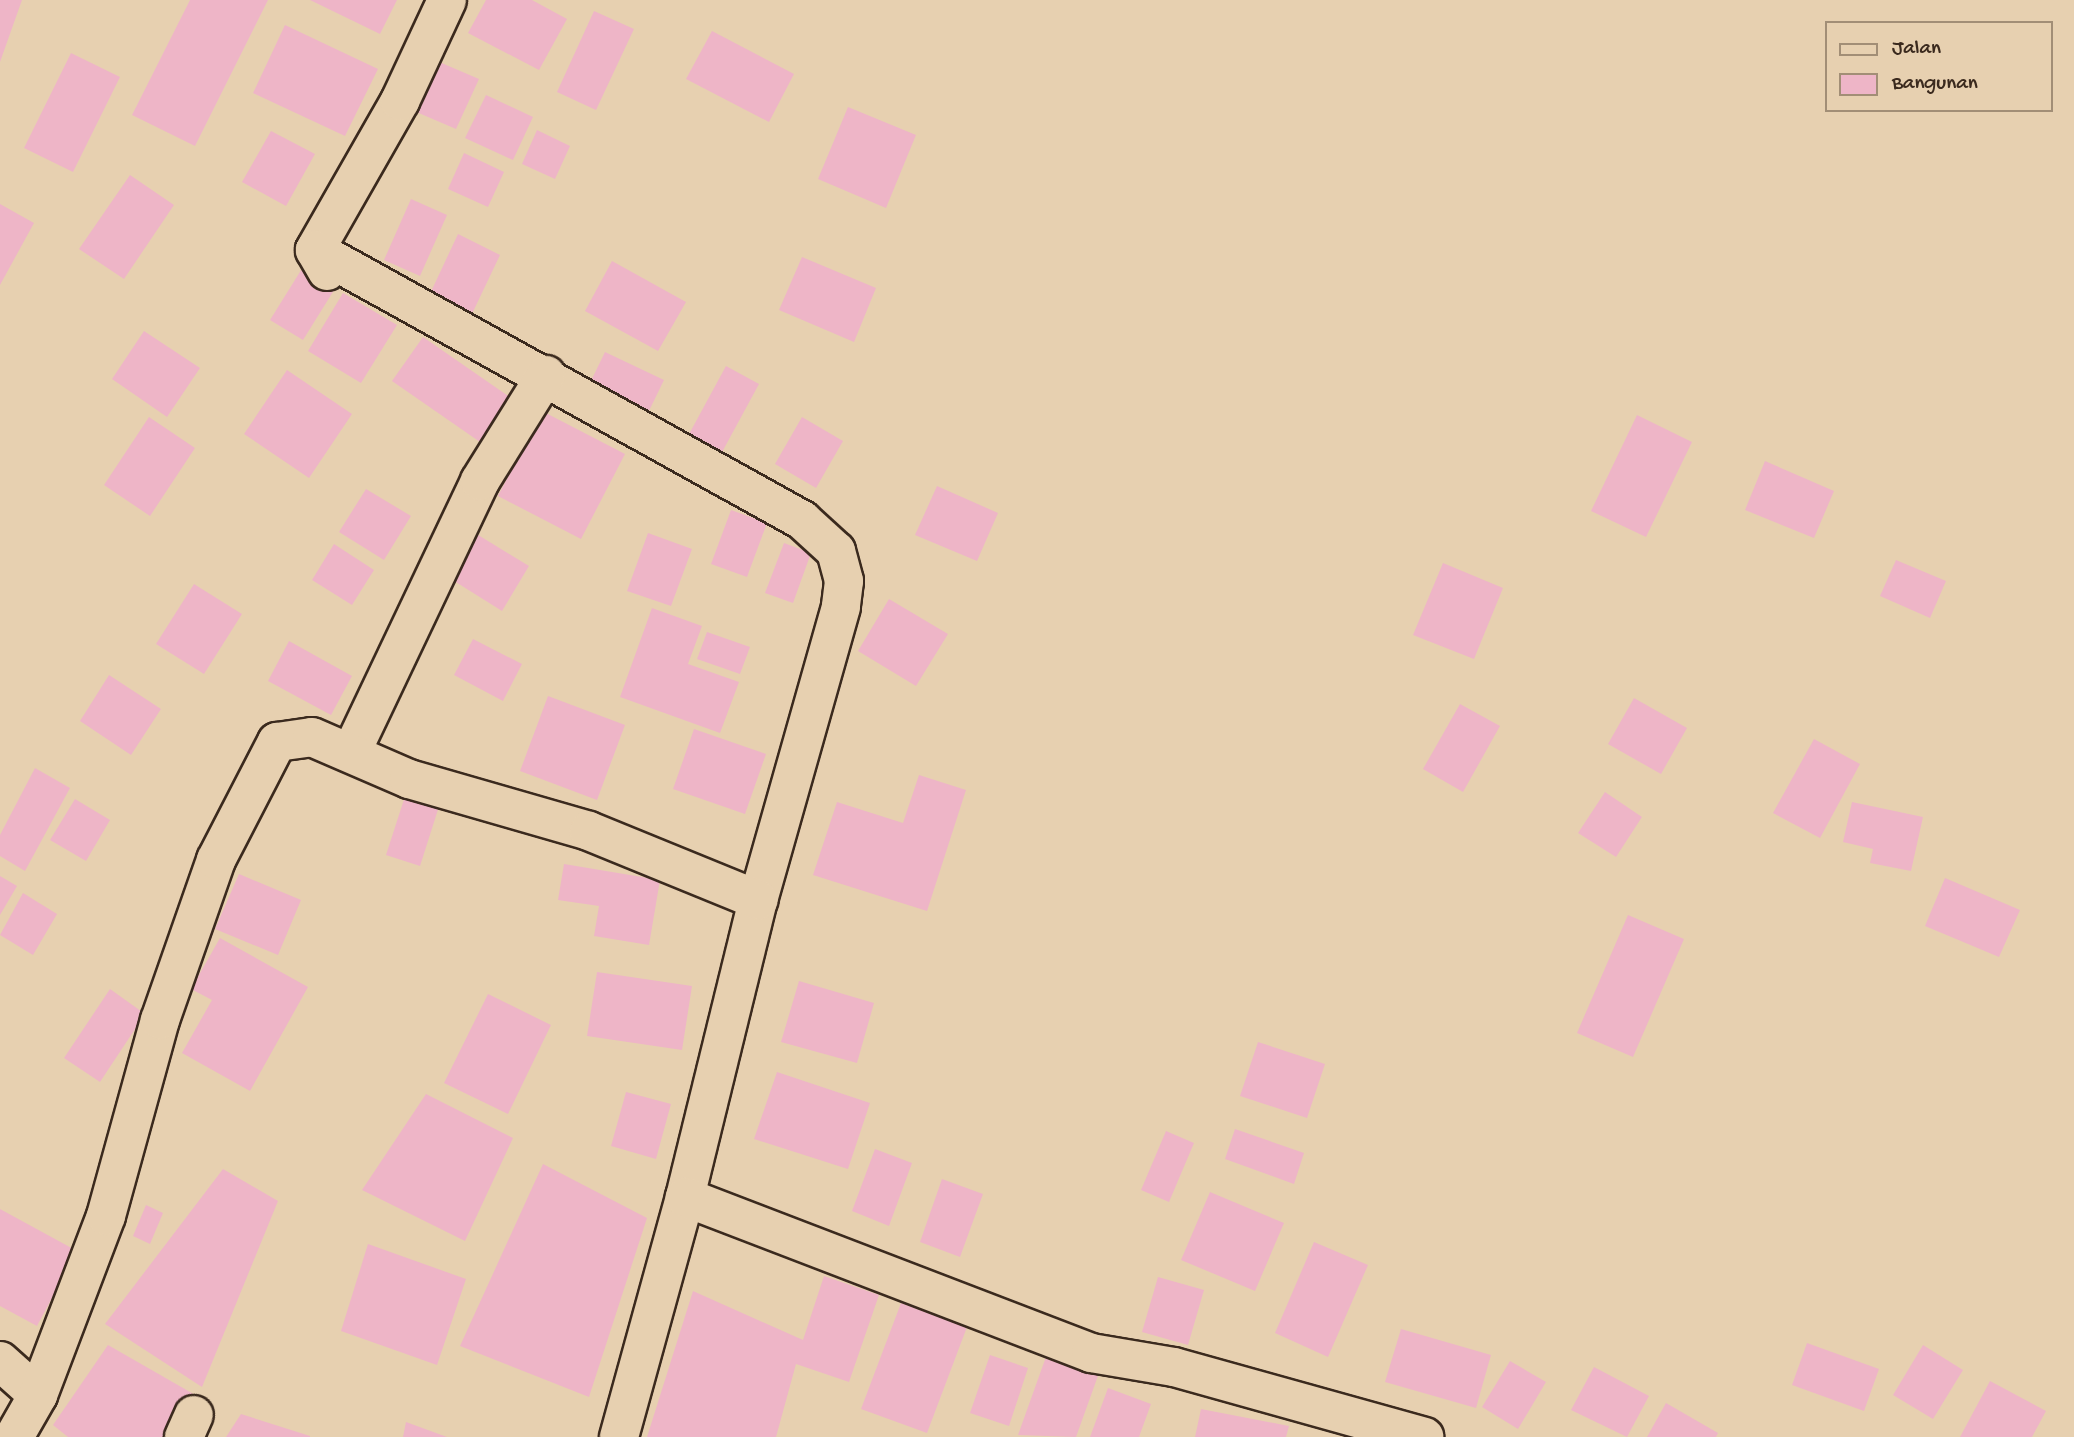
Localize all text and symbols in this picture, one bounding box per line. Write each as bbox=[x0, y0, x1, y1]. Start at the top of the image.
legend bbox=[1826, 21, 2053, 112]
text: Jalan bbox=[1892, 37, 1941, 62]
text: Bangunan bbox=[1892, 72, 1978, 97]

